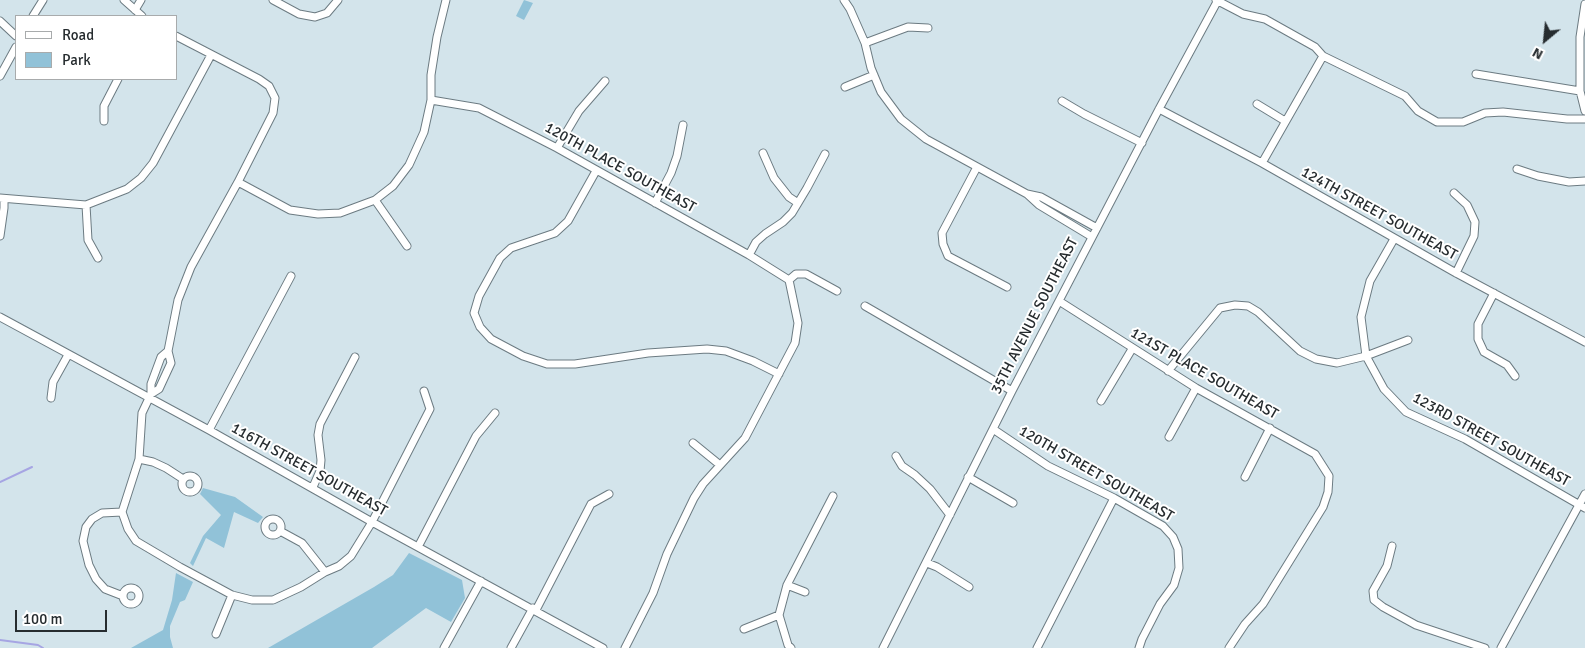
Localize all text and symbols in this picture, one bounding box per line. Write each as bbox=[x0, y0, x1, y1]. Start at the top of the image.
legend bbox=[15, 15, 178, 80]
north arrow bbox=[1520, 15, 1570, 65]
text: Road bbox=[62, 26, 94, 44]
text: N bbox=[1529, 44, 1546, 63]
text: Park bbox=[62, 51, 91, 69]
street label: 120TH PLACE SOUTHEAST bbox=[541, 119, 699, 217]
street label: 124TH STREET SOUTHEAST bbox=[1298, 164, 1460, 264]
street label: 35TH AVENUE SOUTHEAST bbox=[988, 235, 1082, 397]
street label: 121ST PLACE SOUTHEAST bbox=[1127, 324, 1281, 424]
street label: 123RD STREET SOUTHEAST bbox=[1409, 389, 1573, 491]
street label: 116TH STREET SOUTHEAST bbox=[228, 420, 390, 520]
street label: 120TH STREET SOUTHEAST bbox=[1015, 422, 1177, 526]
scale bar bbox=[18, 600, 110, 632]
text: 100 m bbox=[23, 610, 63, 628]

